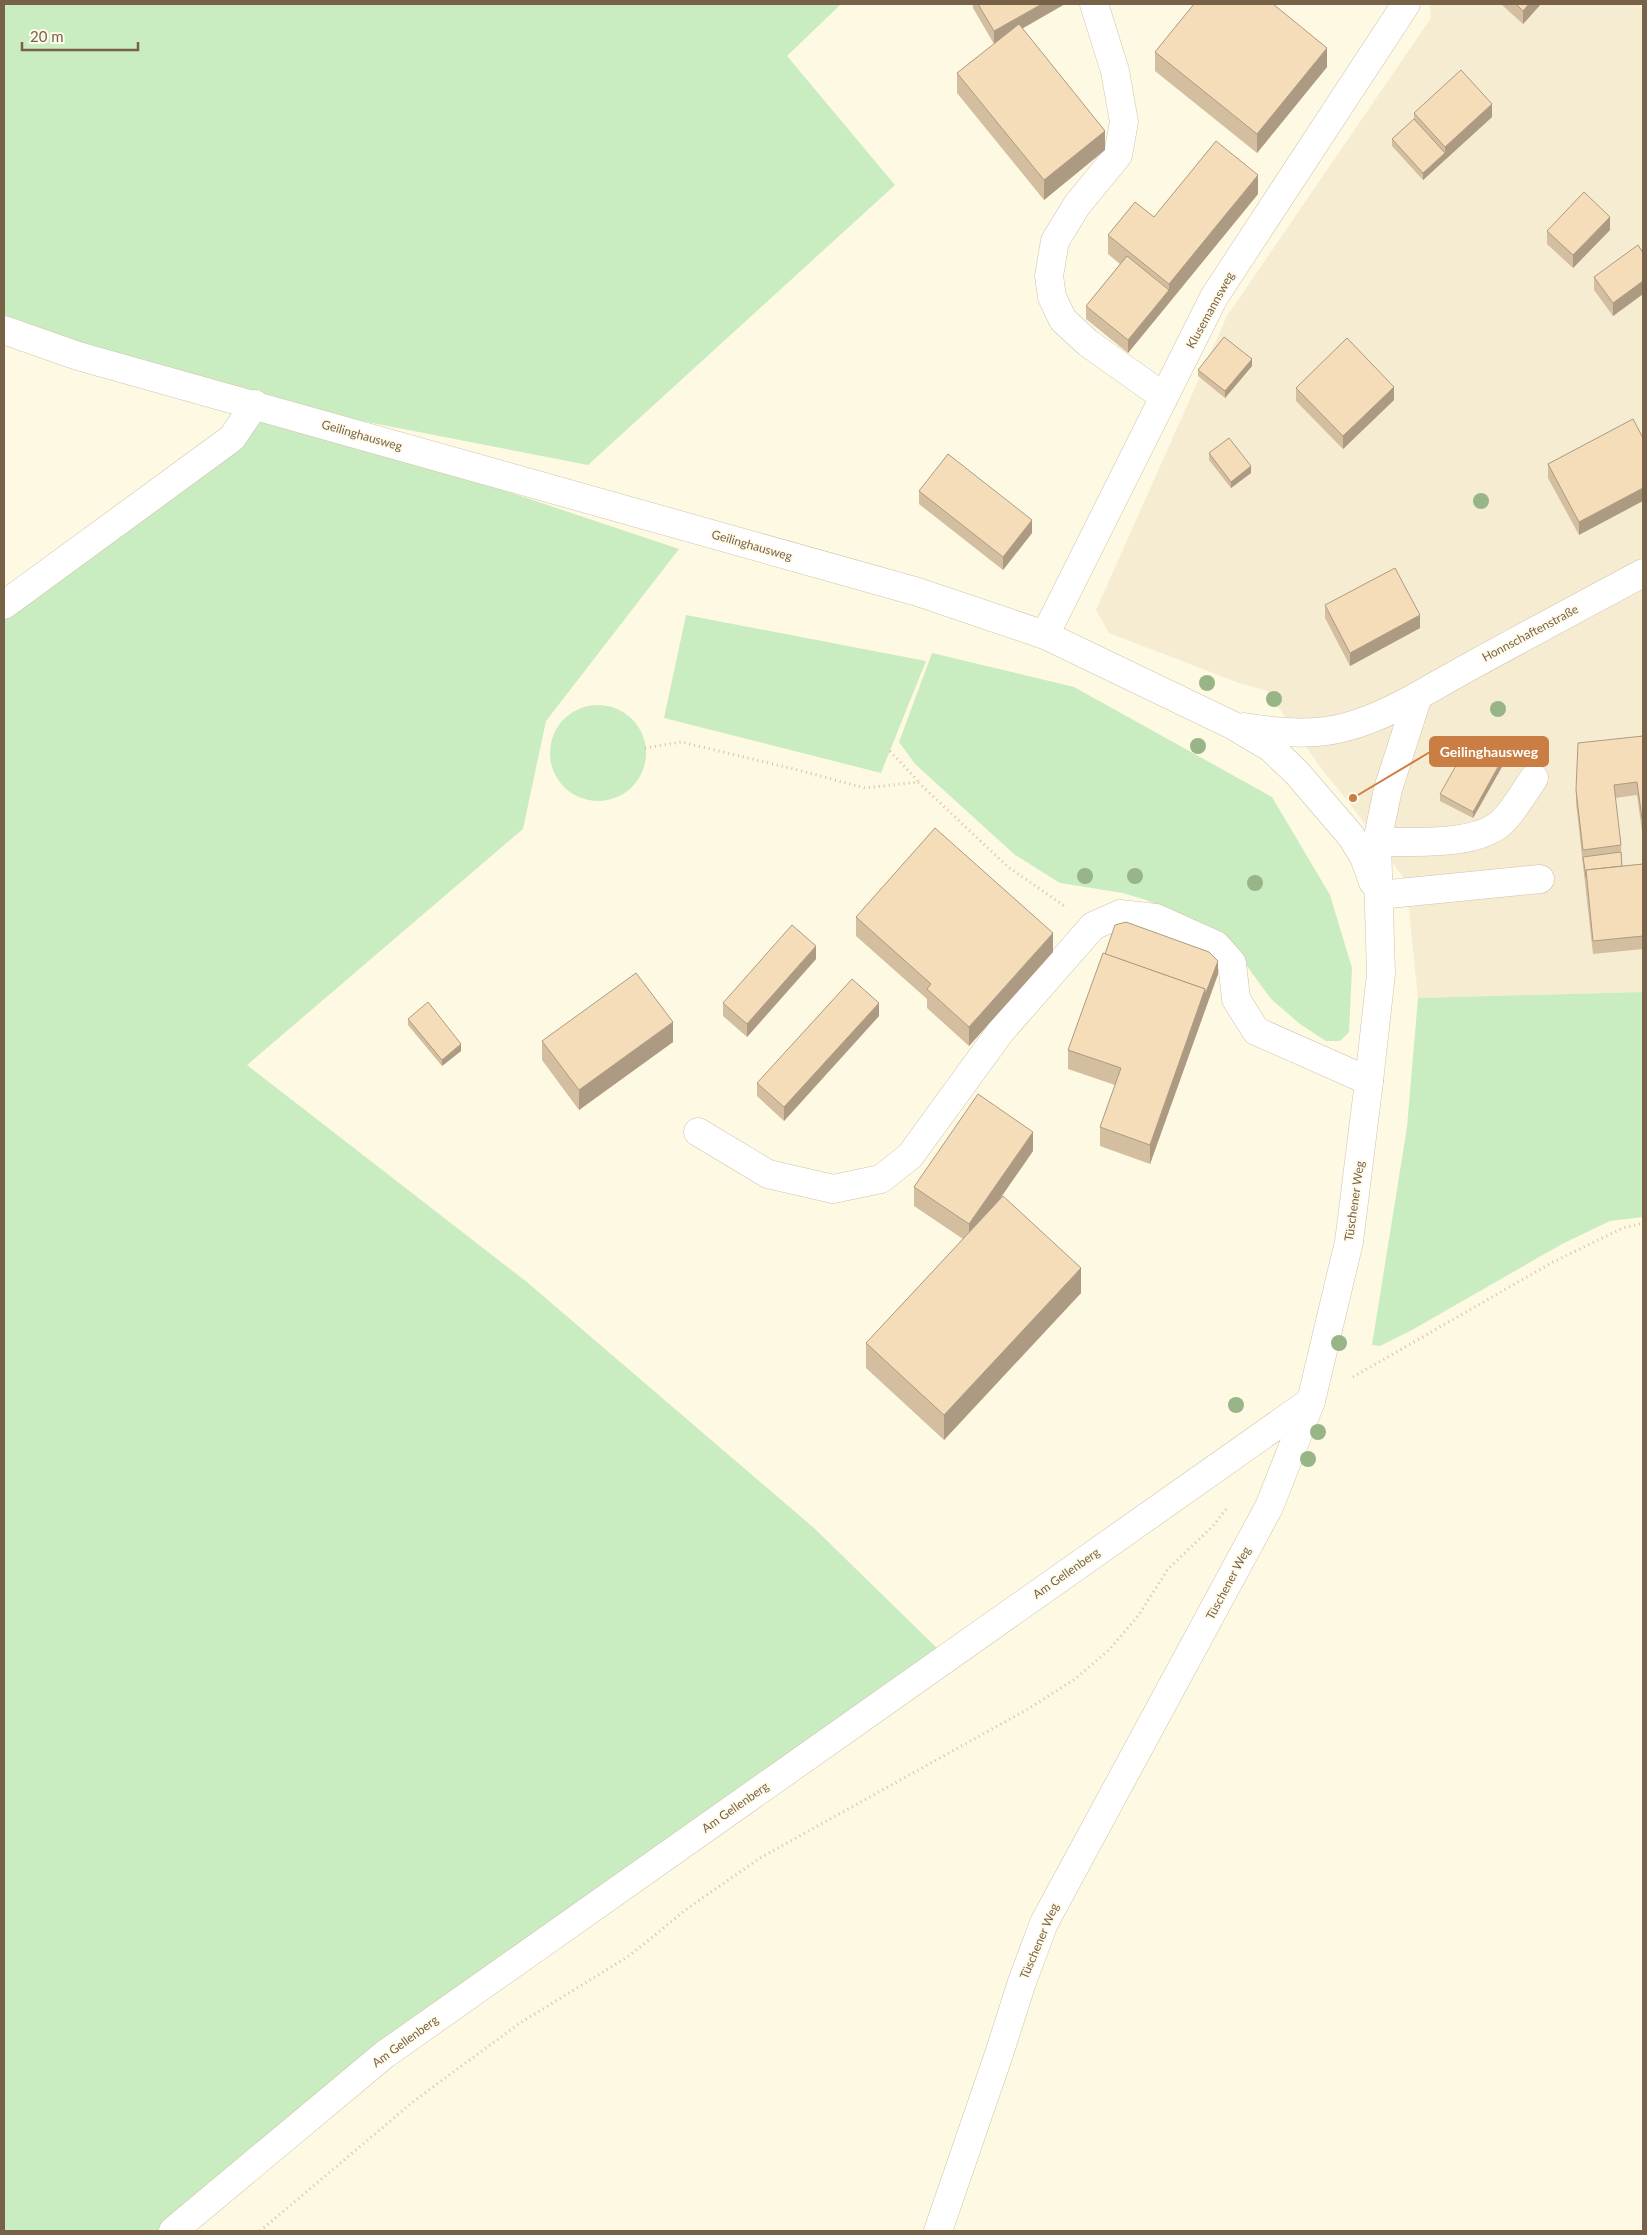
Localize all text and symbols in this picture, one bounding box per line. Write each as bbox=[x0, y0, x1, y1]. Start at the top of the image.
scale bar bbox=[22, 20, 139, 52]
text: 20 m bbox=[30, 27, 64, 45]
street label: Klusemannsweg bbox=[1183, 269, 1237, 351]
street label: Geilinghausweg bbox=[320, 416, 404, 454]
street label: Geilinghausweg bbox=[710, 526, 794, 564]
street label: Honnschaftenstraße bbox=[1479, 601, 1581, 665]
callout: Geilinghausweg bbox=[1430, 737, 1548, 766]
text: Geilinghausweg bbox=[1440, 743, 1539, 760]
street label: Tüschener Weg bbox=[1341, 1160, 1367, 1242]
street label: Am Gellenberg bbox=[1030, 1544, 1102, 1602]
street label: Tüschener Weg bbox=[1202, 1544, 1254, 1622]
street label: Am Gellenberg bbox=[699, 1778, 771, 1836]
street label: Tüschener Weg bbox=[1016, 1901, 1062, 1981]
street label: Am Gellenberg bbox=[369, 2012, 441, 2070]

